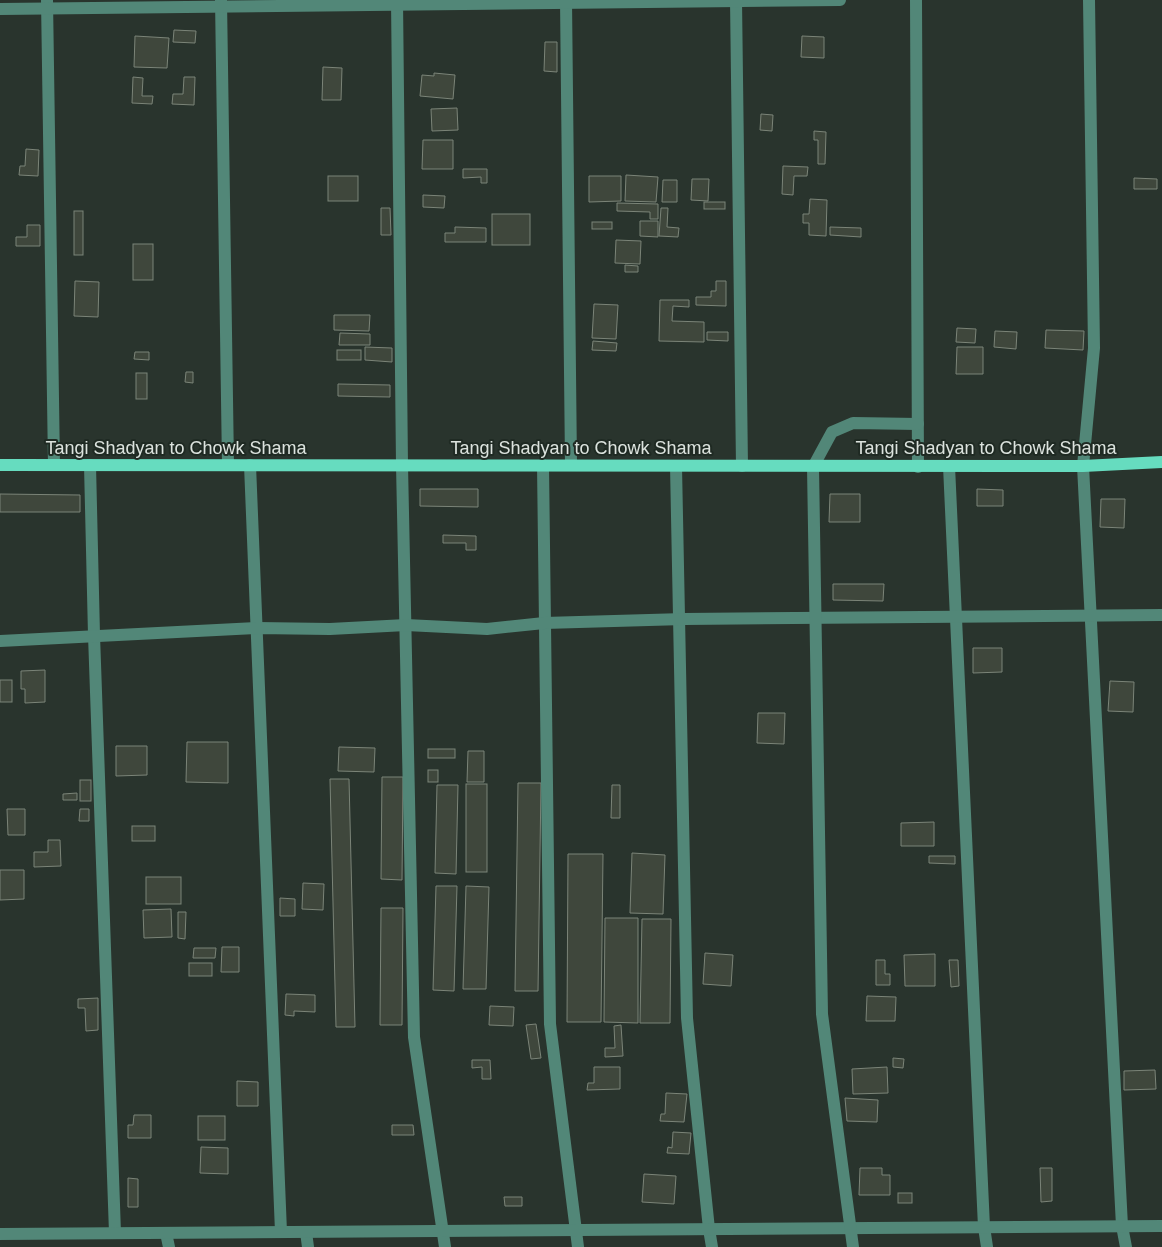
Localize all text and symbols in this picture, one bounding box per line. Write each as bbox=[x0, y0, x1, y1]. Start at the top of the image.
street label: Tangi Shadyan to Chowk Shama bbox=[45, 438, 308, 458]
street label: Tangi Shadyan to Chowk Shama bbox=[450, 438, 713, 458]
street label: Tangi Shadyan to Chowk Shama bbox=[855, 438, 1118, 458]

